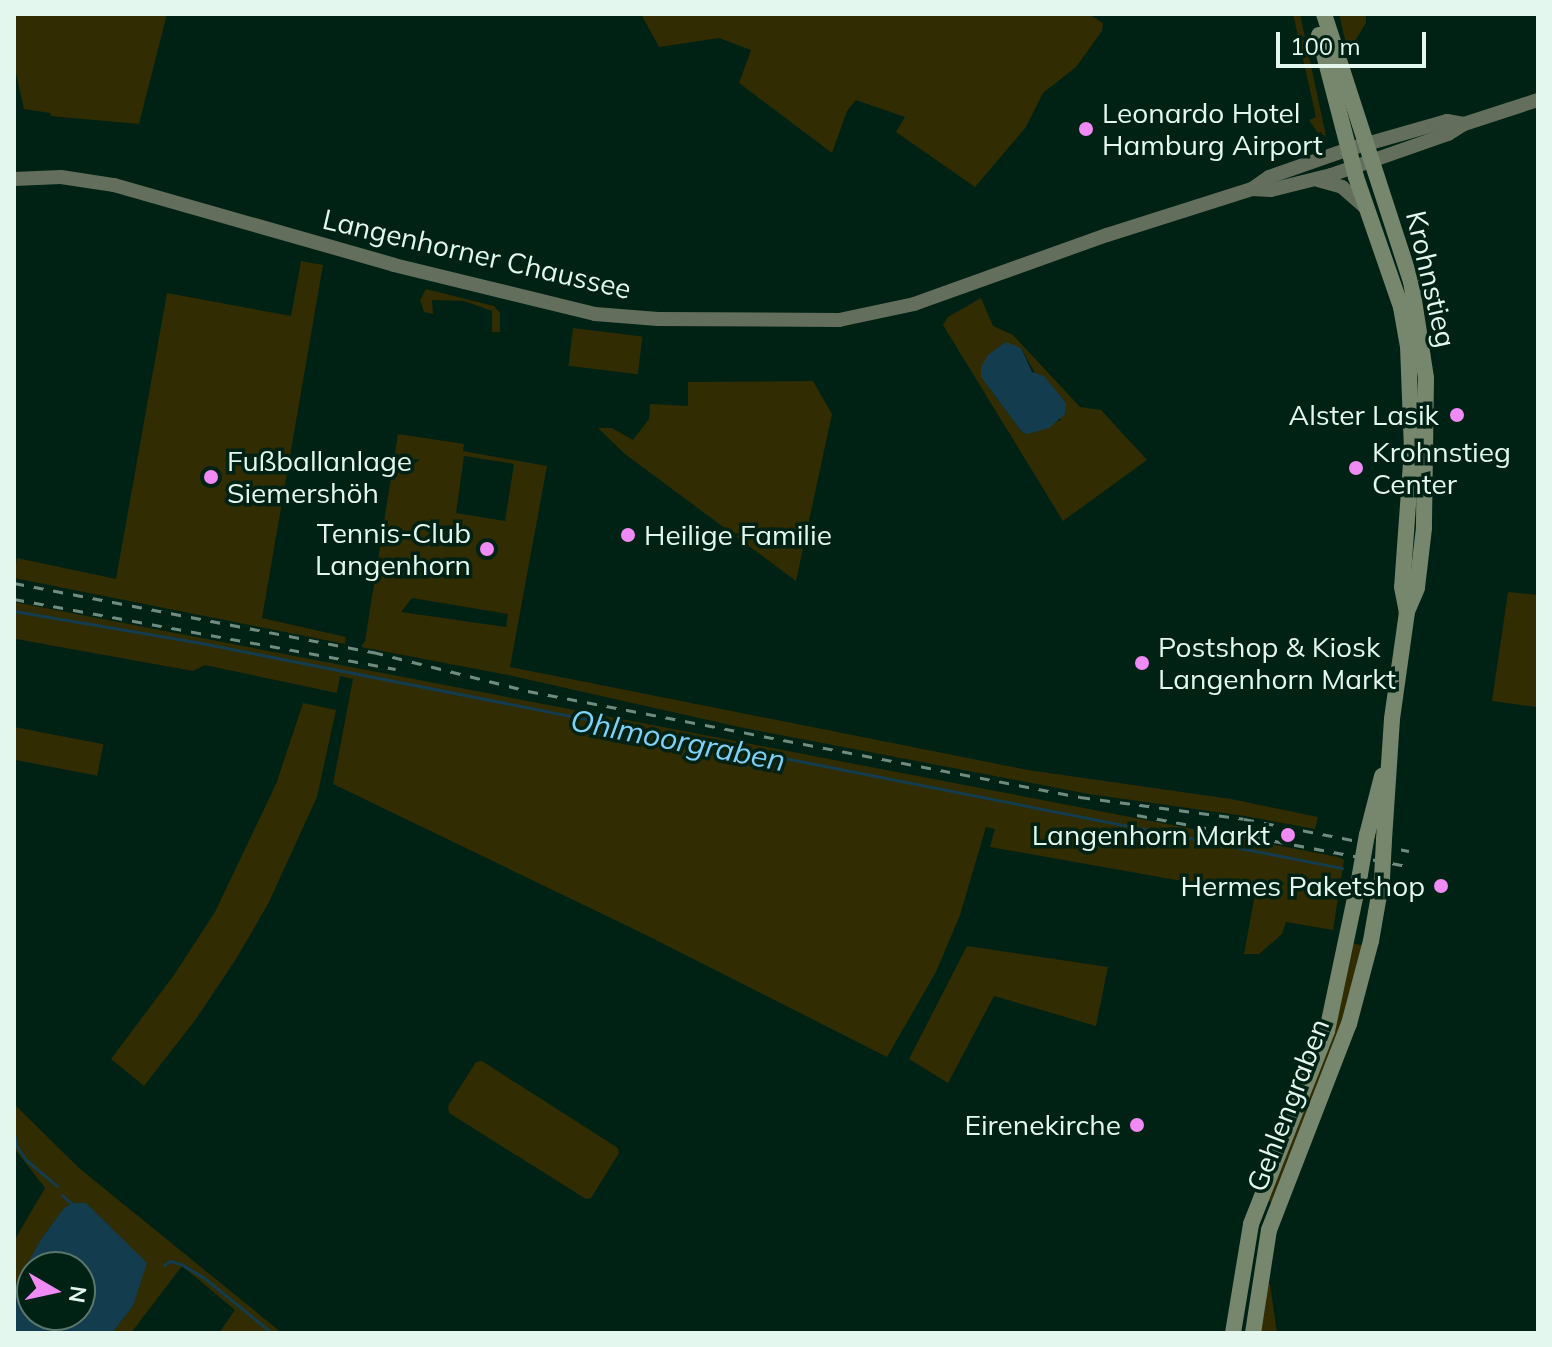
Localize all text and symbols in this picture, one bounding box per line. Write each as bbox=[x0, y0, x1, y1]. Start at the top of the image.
scale bar bbox=[1280, 16, 1430, 66]
text: 100 m bbox=[1290, 31, 1361, 61]
place label: Leonardo Hotel Hamburg Airport bbox=[1102, 96, 1323, 162]
marker: Leonardo Hotel Hamburg Airport bbox=[1077, 120, 1095, 138]
street label: Langenhorner Chaussee bbox=[320, 202, 634, 306]
street label: Krohnstieg bbox=[1399, 208, 1463, 350]
place label: Alster Lasik bbox=[1289, 398, 1439, 432]
marker: Alster Lasik bbox=[1446, 404, 1468, 426]
place label: Krohnstieg Center bbox=[1372, 435, 1511, 501]
place label: Fußballanlage Siemershöh bbox=[227, 444, 412, 510]
marker: Krohnstieg Center bbox=[1347, 459, 1365, 477]
marker: Fußballanlage Siemershöh bbox=[202, 468, 220, 486]
place label: Tennis-Club Langenhorn bbox=[315, 516, 471, 582]
place label: Heilige Familie bbox=[644, 518, 832, 552]
marker: Heilige Familie bbox=[619, 526, 637, 544]
marker: Tennis-Club Langenhorn bbox=[478, 540, 496, 558]
place label: Postshop & Kiosk Langenhorn Markt bbox=[1158, 630, 1396, 696]
marker: Postshop & Kiosk Langenhorn Markt bbox=[1133, 654, 1151, 672]
water label: Ohlmoorgraben bbox=[568, 702, 788, 778]
place label: Langenhorn Markt bbox=[1032, 818, 1270, 852]
marker: Langenhorn Markt bbox=[1277, 824, 1299, 846]
place label: Hermes Paketshop bbox=[1181, 869, 1425, 903]
marker: Hermes Paketshop bbox=[1432, 877, 1450, 895]
street label: Gehlengraben bbox=[1240, 1014, 1336, 1196]
place label: Eirenekirche bbox=[964, 1108, 1121, 1142]
marker: Eirenekirche bbox=[1128, 1116, 1146, 1134]
north arrow bbox=[16, 1251, 96, 1331]
text: N bbox=[63, 1284, 93, 1305]

